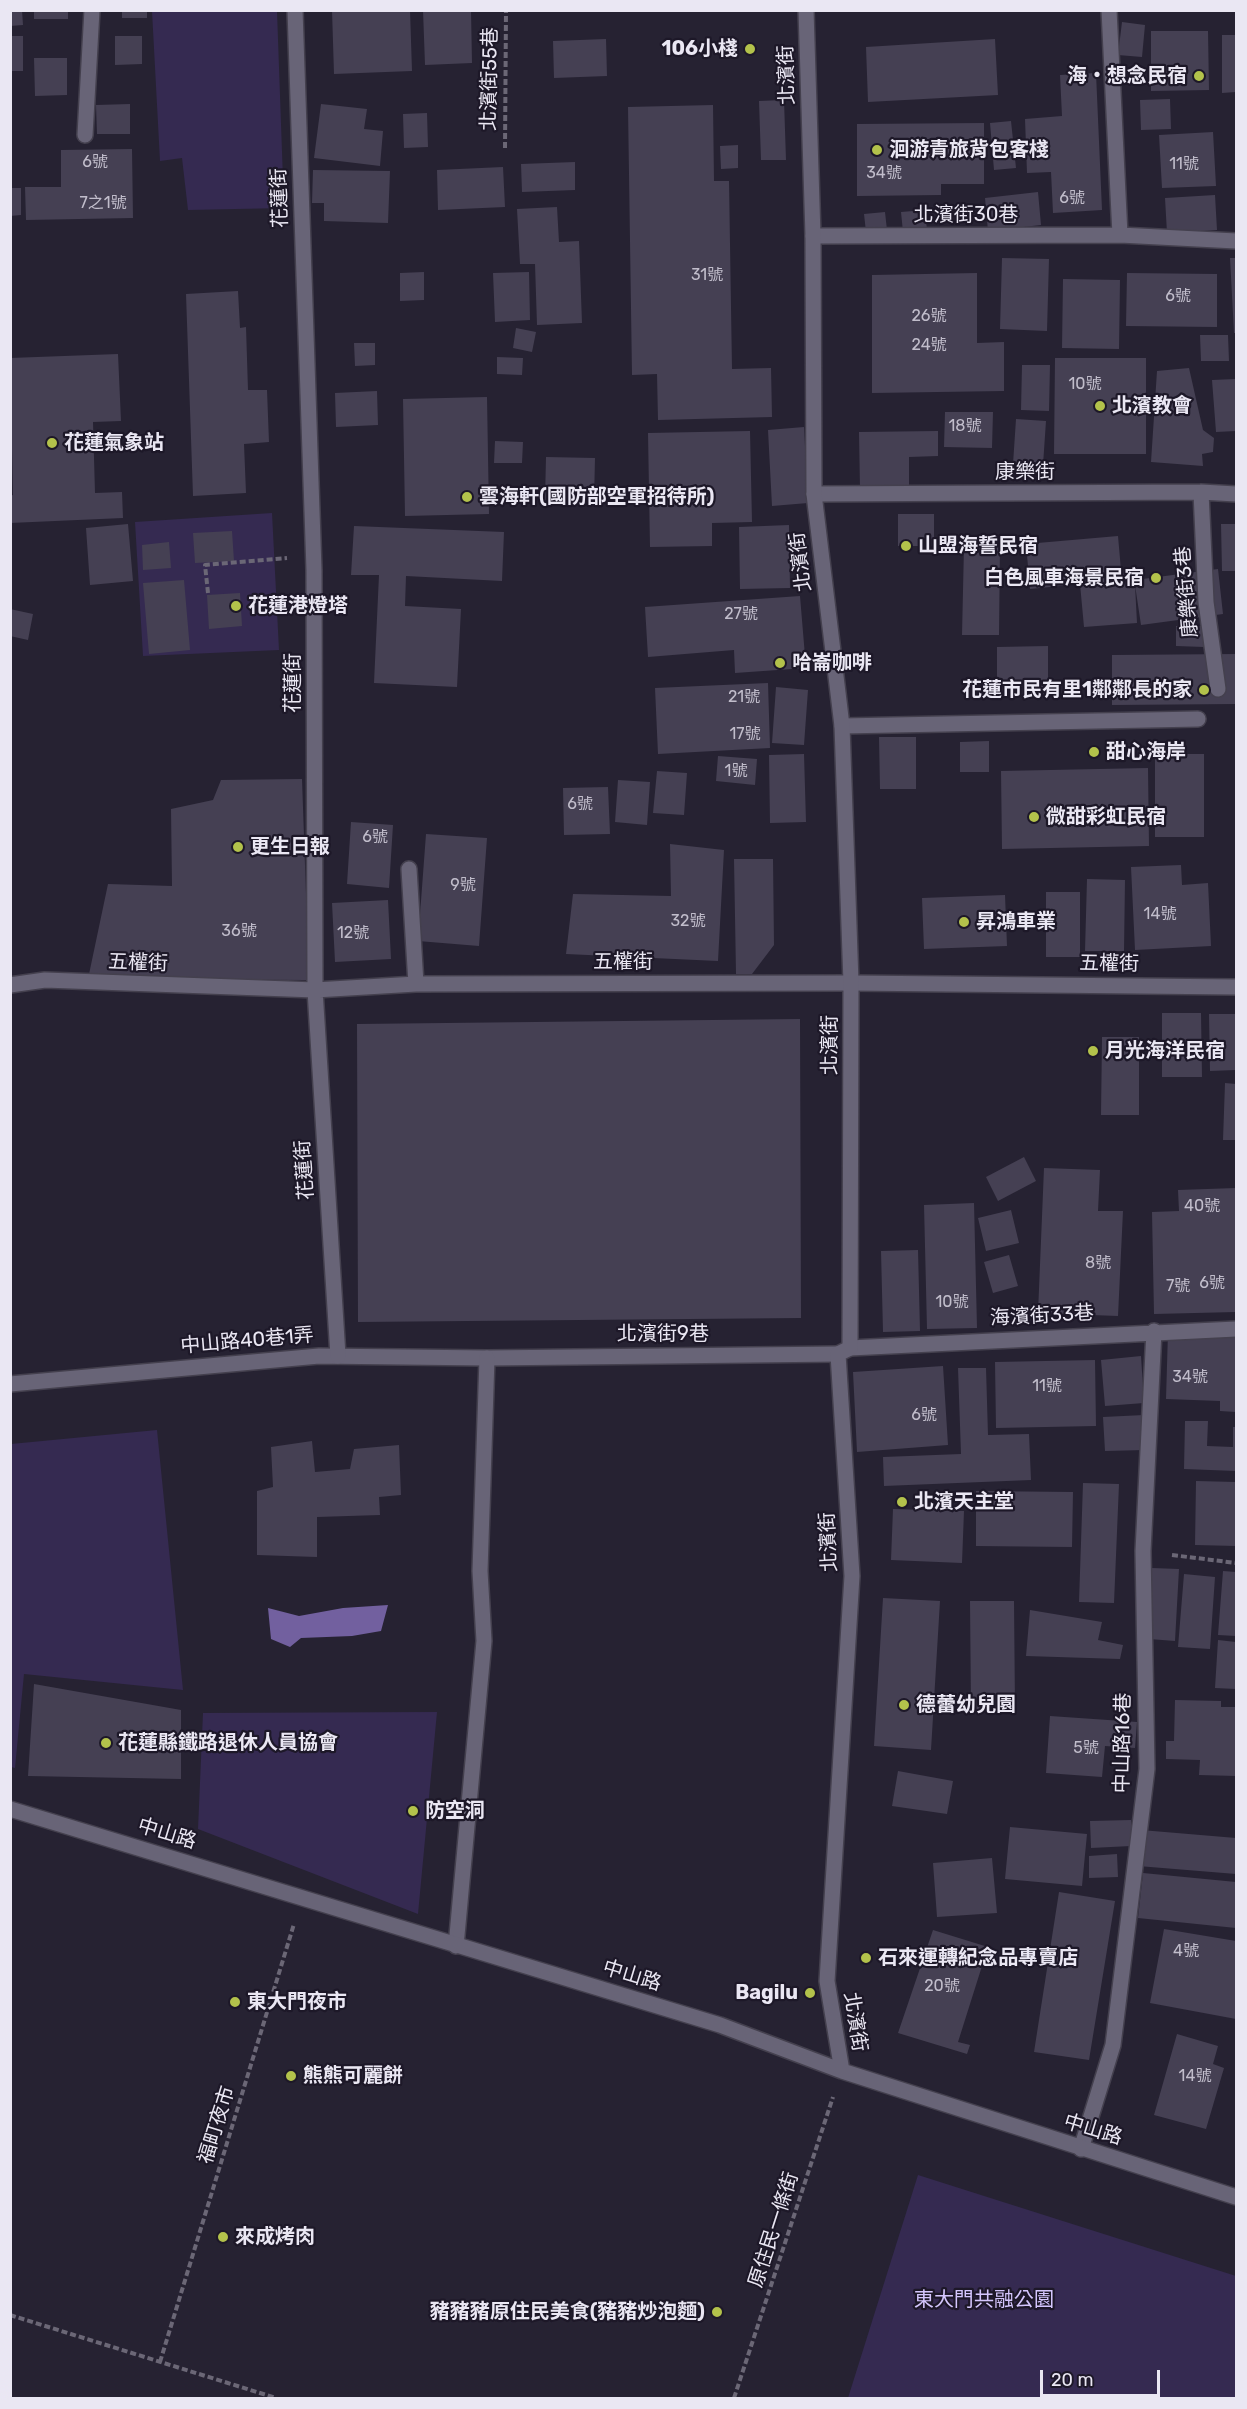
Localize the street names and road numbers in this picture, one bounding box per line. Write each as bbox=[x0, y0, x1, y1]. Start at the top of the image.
street label: 北濱街55巷 bbox=[477, 27, 503, 131]
street label: 北濱街 bbox=[774, 45, 800, 105]
street label: 花蓮街 bbox=[267, 168, 293, 228]
street label: 北濱街30巷 bbox=[914, 203, 1018, 227]
street label: 康樂街 bbox=[995, 460, 1055, 484]
street label: 北濱街 bbox=[785, 531, 817, 593]
street label: 康樂街3巷 bbox=[1171, 545, 1203, 639]
street label: 花蓮街 bbox=[281, 653, 305, 713]
street label: 五權街 bbox=[108, 950, 168, 976]
street label: 五權街 bbox=[593, 950, 653, 974]
street label: 五權街 bbox=[1079, 951, 1139, 977]
street label: 北濱街 bbox=[818, 1015, 842, 1075]
street label: 花蓮街 bbox=[291, 1139, 319, 1201]
street label: 海濱街33巷 bbox=[989, 1301, 1095, 1331]
street label: 北濱街9巷 bbox=[617, 1322, 709, 1346]
street label: 中山路40巷1弄 bbox=[179, 1323, 315, 1359]
street label: 北濱街 bbox=[815, 1511, 843, 1573]
street label: 中山路16巷 bbox=[1110, 1692, 1136, 1794]
street label: 中山路 bbox=[135, 1814, 199, 1854]
street label: 中山路 bbox=[600, 1956, 664, 1996]
street label: 北濱街 bbox=[838, 1990, 872, 2054]
street label: 福町夜市 bbox=[194, 2083, 240, 2167]
street label: 中山路 bbox=[1061, 2110, 1125, 2150]
street label: 原住民一條街 bbox=[744, 2169, 804, 2291]

